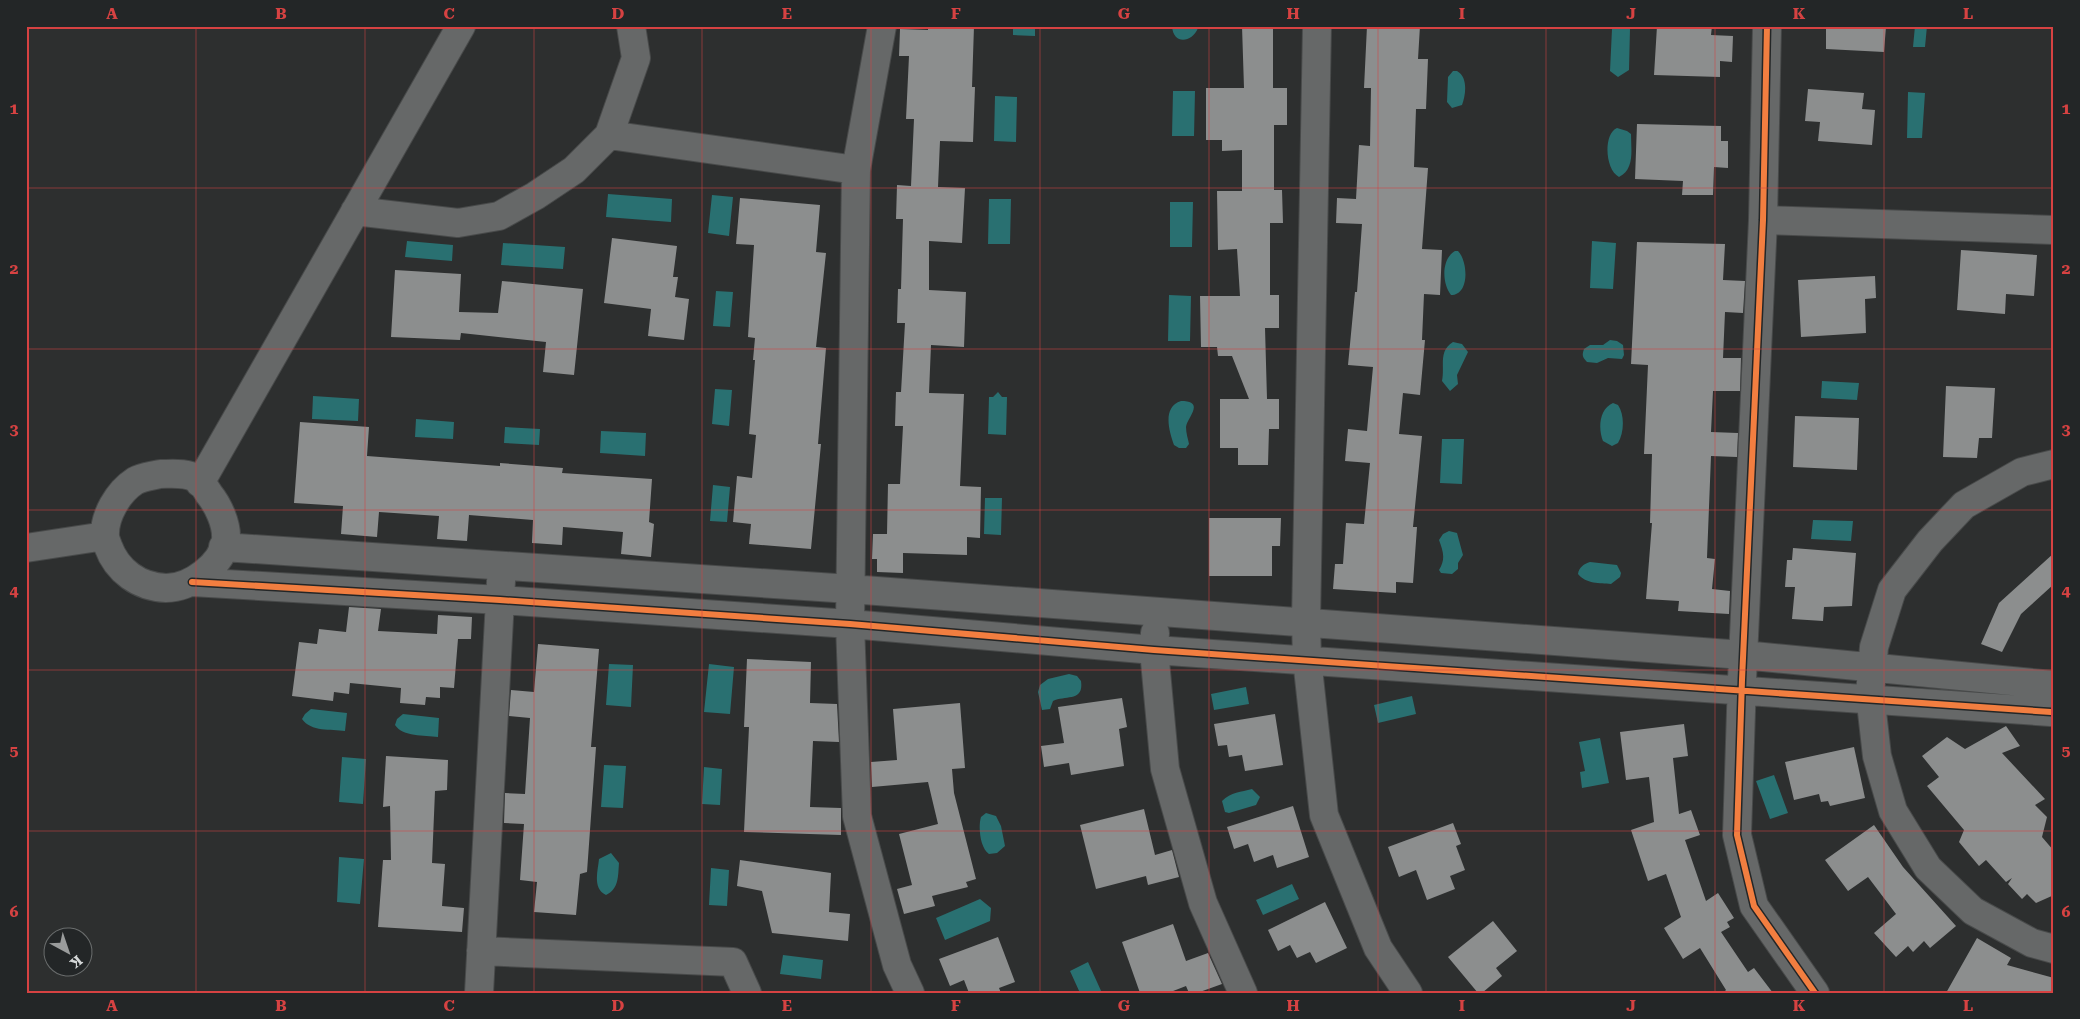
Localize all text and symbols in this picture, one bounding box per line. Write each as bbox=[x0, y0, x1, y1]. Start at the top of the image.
text: A bbox=[106, 4, 118, 23]
text: B bbox=[275, 4, 287, 23]
text: C bbox=[443, 4, 455, 23]
text: D bbox=[612, 4, 625, 23]
text: E bbox=[782, 4, 792, 23]
text: F bbox=[951, 4, 961, 23]
text: G bbox=[1118, 4, 1131, 23]
text: H bbox=[1286, 4, 1300, 23]
text: I bbox=[1459, 4, 1465, 23]
text: J bbox=[1626, 4, 1636, 23]
text: K bbox=[1793, 4, 1806, 23]
text: L bbox=[1963, 4, 1973, 23]
text: 1 bbox=[10, 99, 19, 118]
text: 1 bbox=[2062, 99, 2071, 118]
text: 2 bbox=[10, 259, 19, 278]
text: 2 bbox=[2062, 259, 2071, 278]
text: 3 bbox=[10, 420, 19, 439]
text: 3 bbox=[2062, 420, 2071, 439]
text: 4 bbox=[10, 581, 19, 600]
text: 4 bbox=[2062, 581, 2071, 600]
text: 5 bbox=[10, 741, 19, 760]
text: 5 bbox=[2062, 741, 2071, 760]
text: 6 bbox=[10, 902, 19, 921]
text: 6 bbox=[2062, 902, 2071, 921]
north arrow bbox=[42, 926, 92, 976]
text: K bbox=[67, 952, 86, 972]
text: A bbox=[106, 996, 118, 1015]
text: B bbox=[275, 996, 287, 1015]
text: C bbox=[443, 996, 455, 1015]
text: D bbox=[612, 996, 625, 1015]
text: E bbox=[782, 996, 792, 1015]
text: F bbox=[951, 996, 961, 1015]
text: G bbox=[1118, 996, 1131, 1015]
text: H bbox=[1286, 996, 1300, 1015]
text: I bbox=[1459, 996, 1465, 1015]
text: J bbox=[1626, 996, 1636, 1015]
text: K bbox=[1793, 996, 1806, 1015]
text: L bbox=[1963, 996, 1973, 1015]

